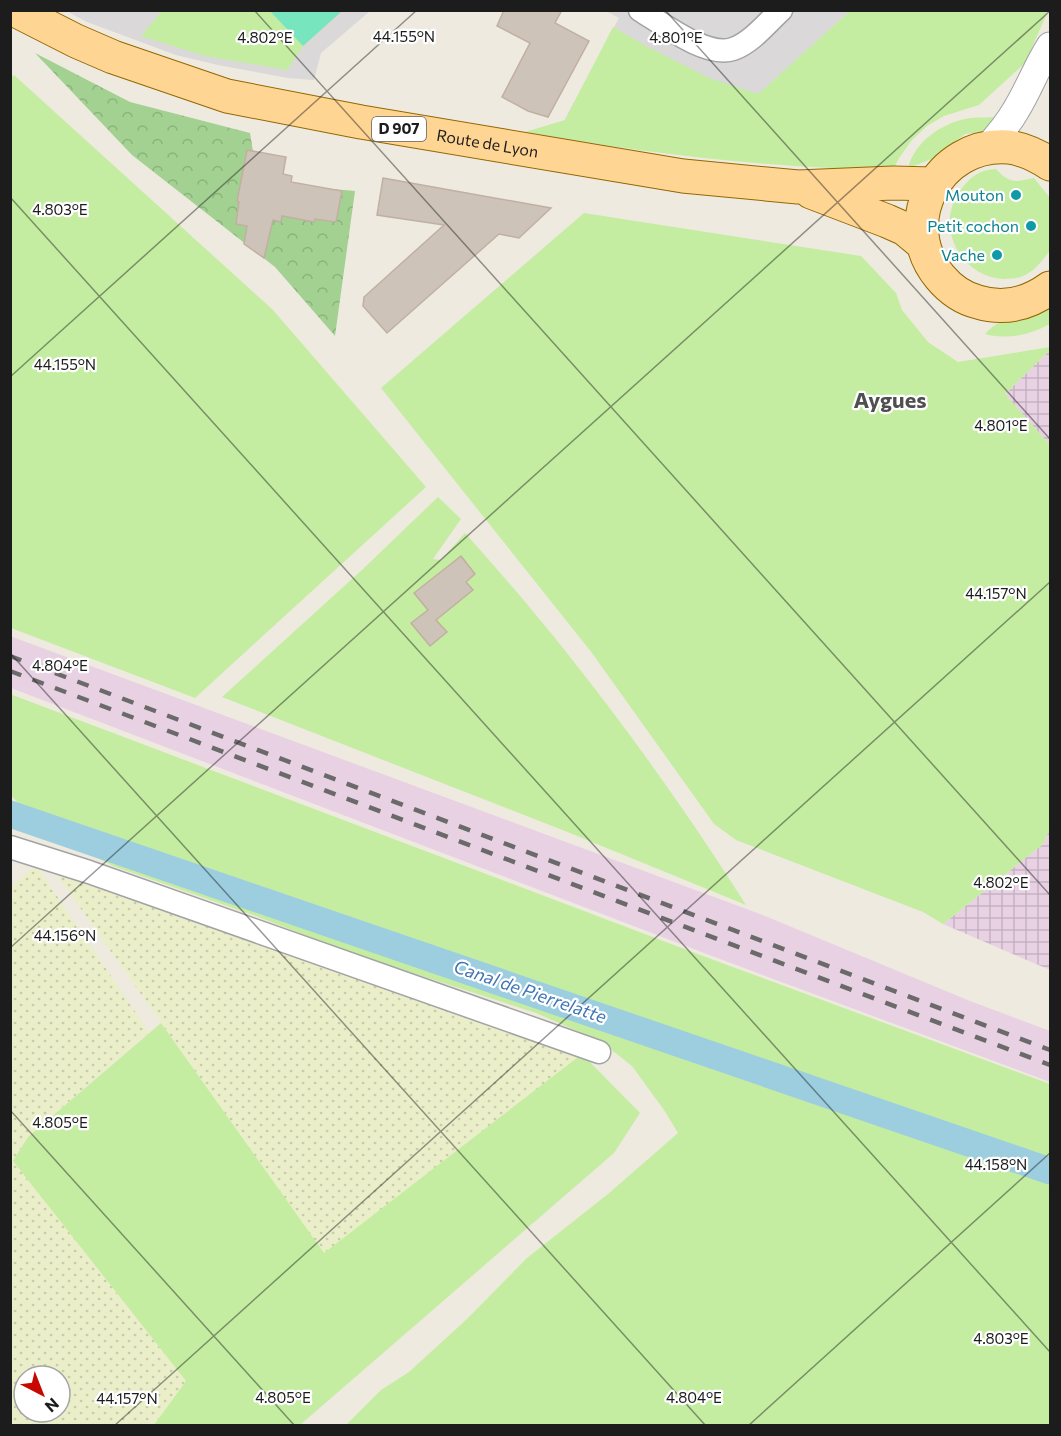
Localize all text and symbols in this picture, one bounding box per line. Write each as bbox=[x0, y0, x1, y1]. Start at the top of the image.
text: 44.155°N bbox=[373, 27, 435, 45]
text: 4.802°E bbox=[237, 28, 293, 46]
text: 4.801°E bbox=[649, 28, 703, 46]
road number: D 907 bbox=[372, 117, 426, 141]
street label: Route de Lyon bbox=[435, 125, 540, 161]
place label: Mouton bbox=[945, 185, 1004, 204]
marker: Mouton bbox=[1009, 188, 1023, 202]
text: 4.803°E bbox=[32, 200, 88, 218]
place label: Petit cochon bbox=[927, 216, 1019, 235]
marker: Petit cochon bbox=[1024, 219, 1038, 233]
place label: Vache bbox=[941, 245, 985, 264]
marker: Vache bbox=[990, 248, 1004, 262]
text: 44.155°N bbox=[34, 355, 96, 373]
district label: Aygues bbox=[854, 386, 926, 413]
text: 4.801°E bbox=[974, 416, 1028, 434]
text: 44.157°N bbox=[965, 584, 1027, 602]
text: 4.804°E bbox=[32, 656, 88, 674]
text: 4.802°E bbox=[973, 873, 1029, 891]
text: 44.156°N bbox=[34, 926, 96, 944]
water label: Canal de Pierrelatte bbox=[451, 955, 610, 1028]
text: 4.805°E bbox=[32, 1113, 88, 1131]
text: 44.158°N bbox=[965, 1155, 1027, 1173]
text: 4.803°E bbox=[973, 1329, 1029, 1347]
north arrow bbox=[12, 1364, 72, 1424]
text: 4.805°E bbox=[255, 1388, 311, 1406]
text: 4.804°E bbox=[666, 1388, 722, 1406]
text: 44.157°N bbox=[96, 1389, 158, 1407]
text: N bbox=[42, 1394, 63, 1417]

